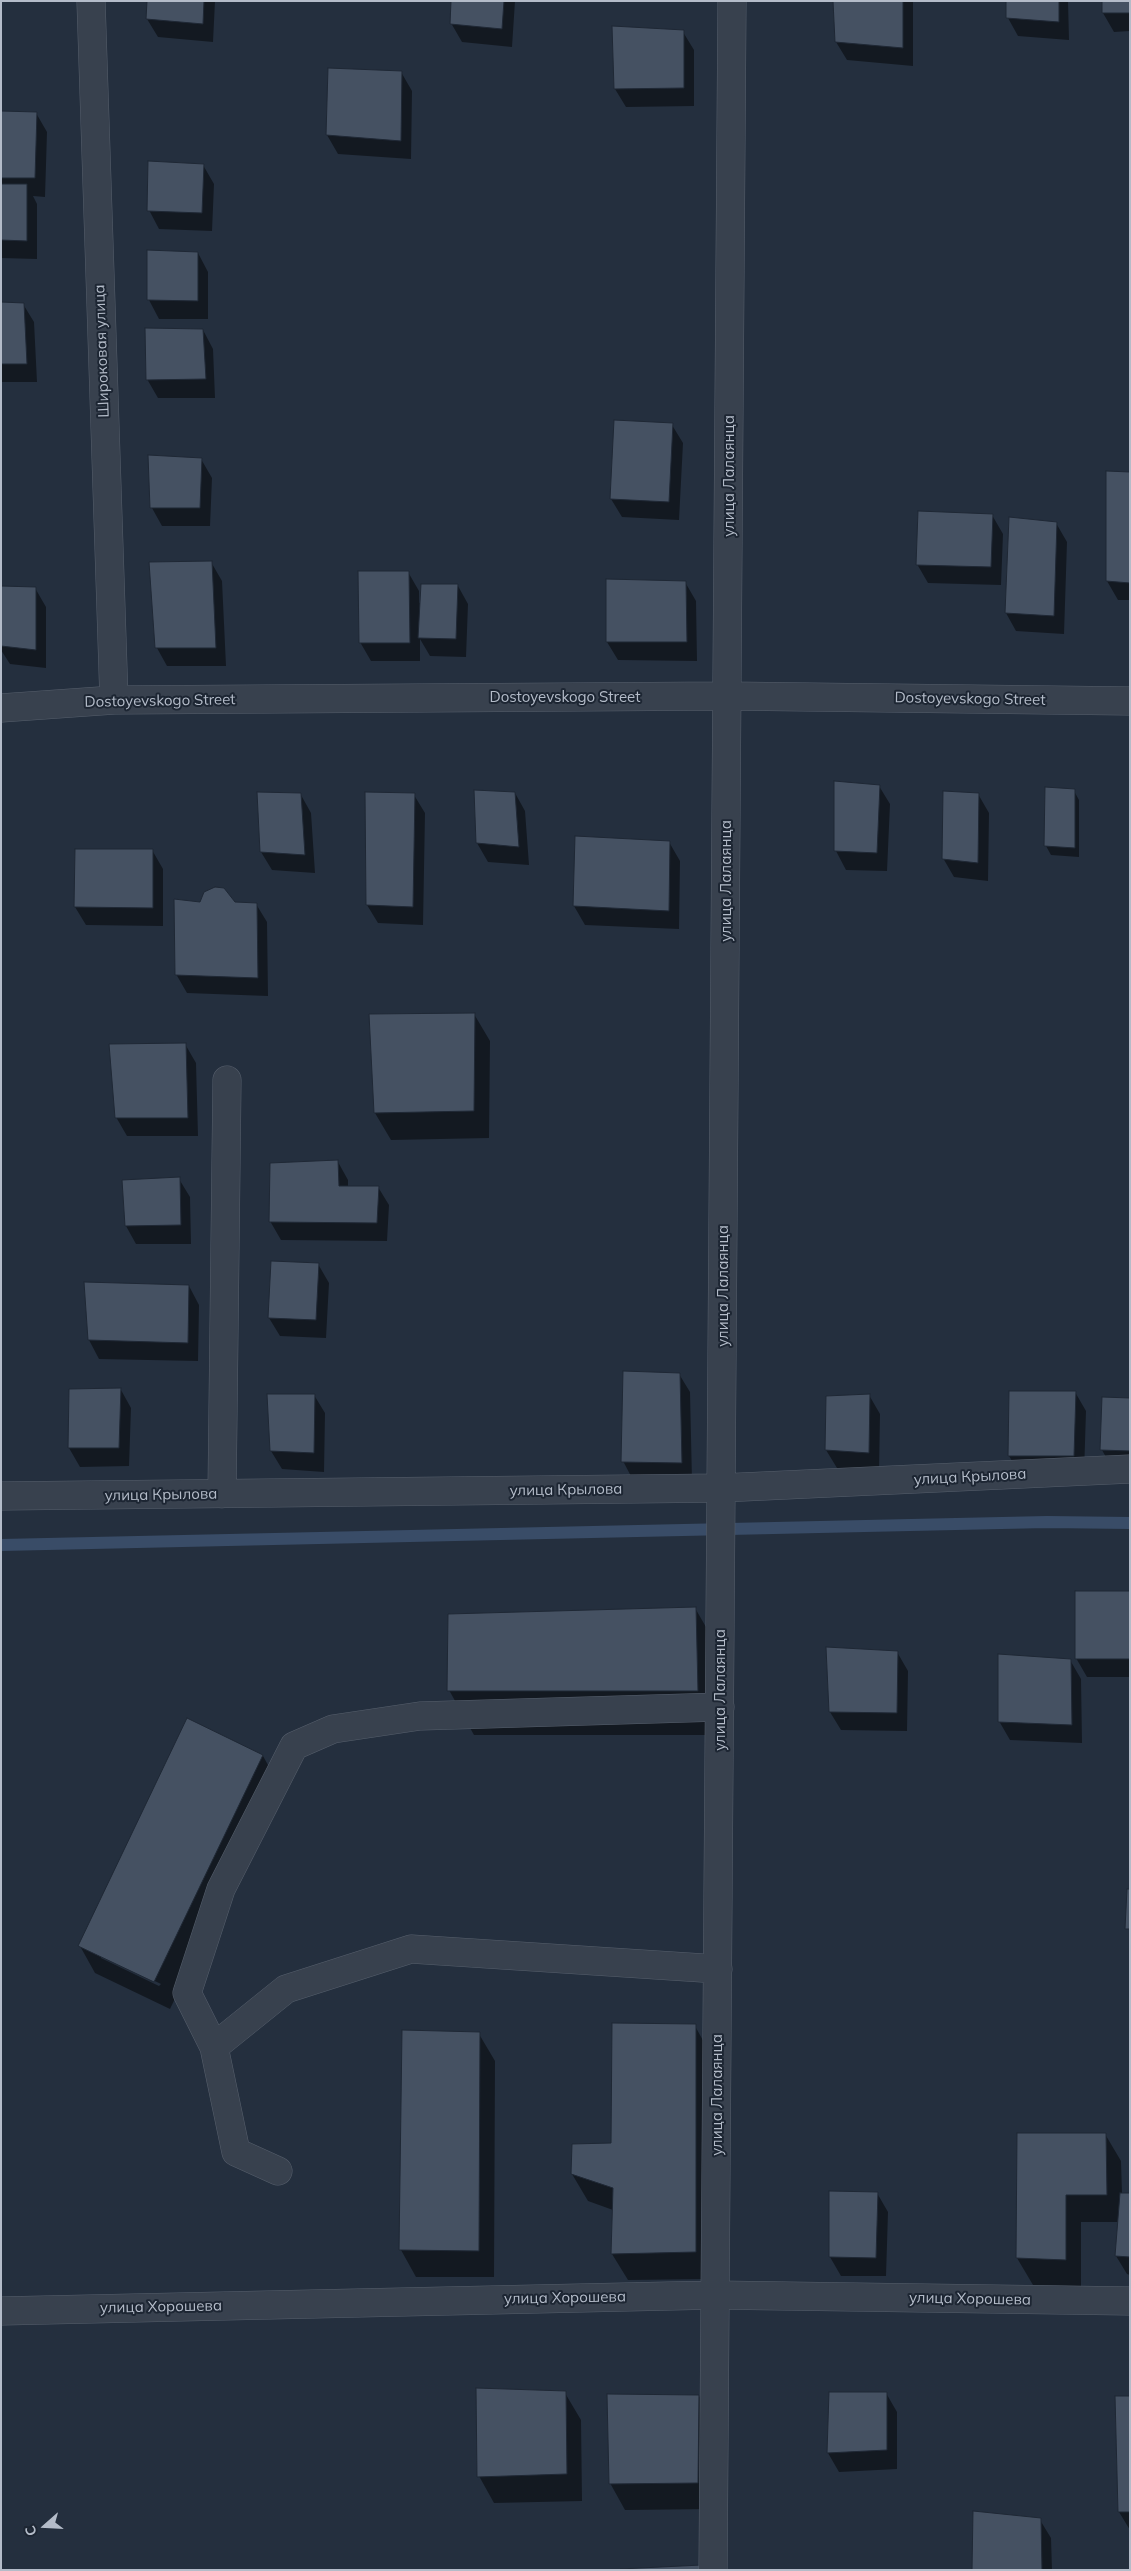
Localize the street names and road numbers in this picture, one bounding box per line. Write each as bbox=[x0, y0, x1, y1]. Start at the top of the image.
street label: Широковая улица bbox=[91, 284, 113, 418]
street label: улица Лалаянца bbox=[720, 415, 738, 537]
street label: Dostoyevskogo Street bbox=[489, 688, 641, 706]
street label: Dostoyevskogo Street bbox=[894, 689, 1046, 709]
street label: Dostoyevskogo Street bbox=[84, 691, 236, 711]
street label: улица Лалаянца bbox=[717, 820, 735, 942]
street label: улица Лалаянца bbox=[714, 1225, 732, 1347]
street label: улица Крылова bbox=[913, 1465, 1027, 1489]
street label: улица Крылова bbox=[509, 1480, 623, 1500]
street label: улица Крылова bbox=[104, 1485, 218, 1505]
street label: улица Лалаянца bbox=[711, 1629, 729, 1751]
street label: улица Лалаянца bbox=[708, 2034, 726, 2156]
street label: улица Хорошева bbox=[504, 2288, 626, 2308]
street label: улица Хорошева bbox=[909, 2289, 1031, 2309]
street label: улица Хорошева bbox=[100, 2297, 222, 2317]

